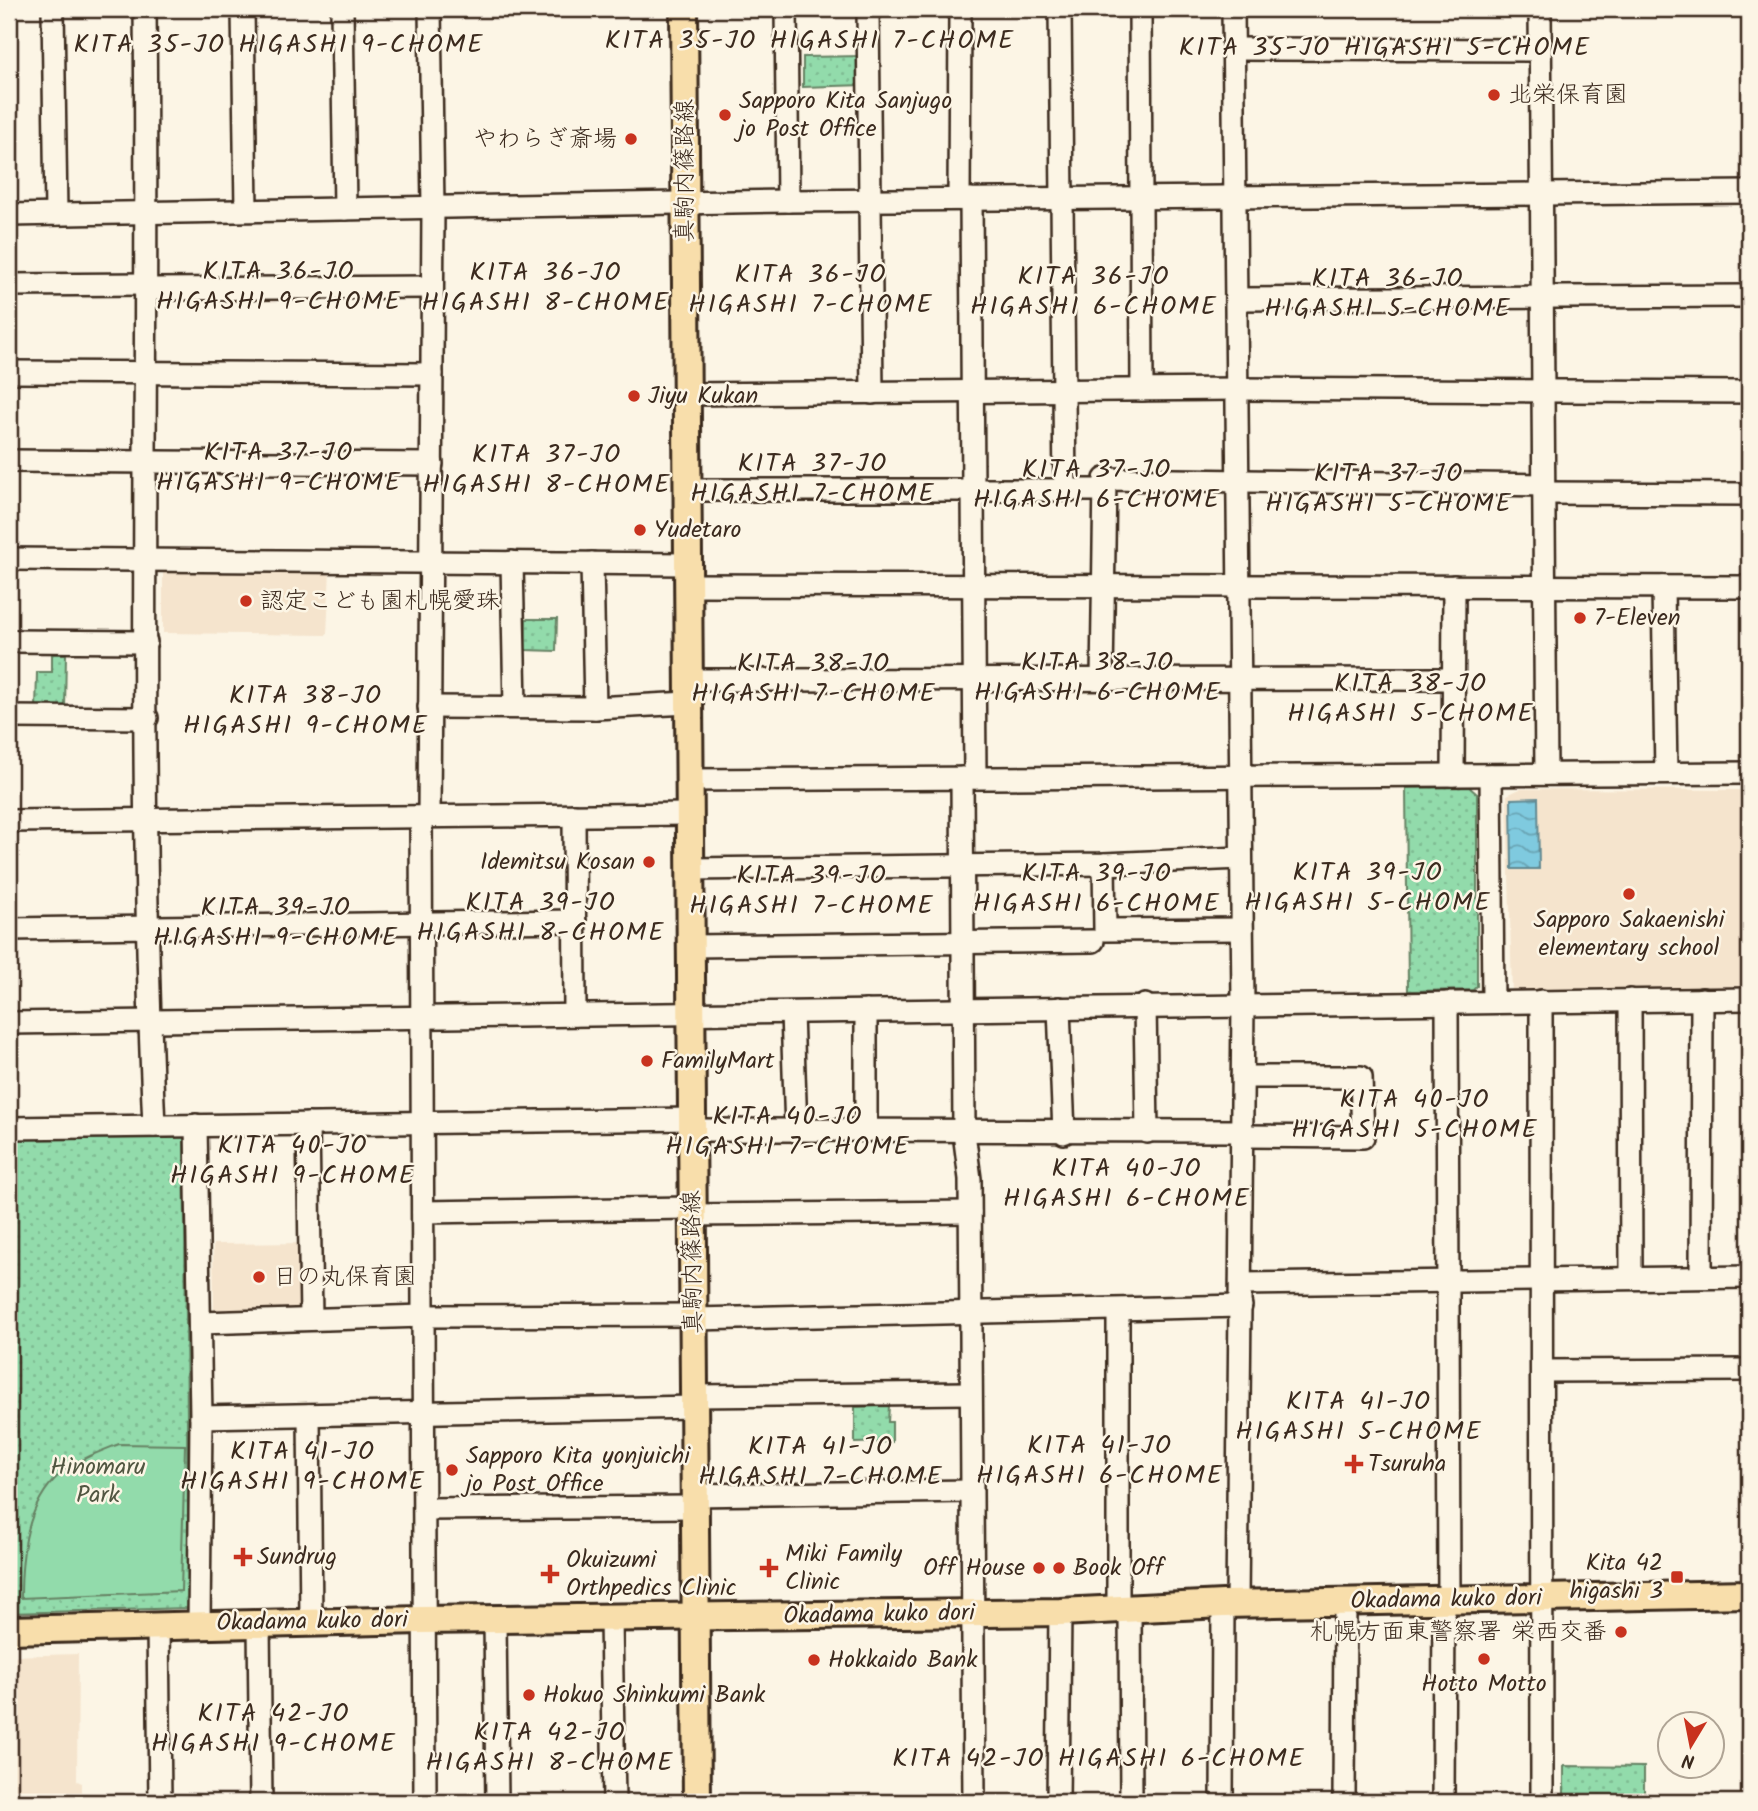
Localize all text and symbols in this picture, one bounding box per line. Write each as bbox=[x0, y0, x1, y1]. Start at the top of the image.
district label: KITA 35-JO HIGASHI 7-CHOME bbox=[605, 20, 1015, 62]
district label: KITA 35-JO HIGASHI 9-CHOME bbox=[73, 24, 485, 66]
district label: KITA 35-JO HIGASHI 5-CHOME bbox=[1179, 27, 1591, 69]
place label: 北栄保育園 bbox=[1508, 76, 1628, 115]
place label: Sapporo Kita Sanjugo jo Post Office bbox=[733, 82, 952, 149]
marker: 北栄保育園 bbox=[1486, 87, 1502, 103]
street label: 真駒内篠路線 bbox=[666, 99, 705, 243]
marker: Sapporo Kita Sanjugo jo Post Office bbox=[717, 107, 733, 123]
place label: やわらぎ斎場 bbox=[473, 120, 617, 159]
marker: やわらぎ斎場 bbox=[623, 131, 639, 147]
district label: KITA 36-JO HIGASHI 9-CHOME bbox=[156, 251, 402, 323]
district label: KITA 36-JO HIGASHI 8-CHOME bbox=[421, 252, 671, 324]
district label: KITA 36-JO HIGASHI 7-CHOME bbox=[688, 254, 934, 326]
district label: KITA 36-JO HIGASHI 6-CHOME bbox=[970, 256, 1218, 328]
district label: KITA 36-JO HIGASHI 5-CHOME bbox=[1264, 258, 1512, 330]
place label: Jiyu Kukan bbox=[648, 377, 758, 416]
marker: Jiyu Kukan bbox=[626, 388, 642, 404]
district label: KITA 37-JO HIGASHI 9-CHOME bbox=[156, 432, 402, 504]
district label: KITA 37-JO HIGASHI 8-CHOME bbox=[422, 434, 672, 506]
district label: KITA 37-JO HIGASHI 7-CHOME bbox=[690, 443, 936, 515]
district label: KITA 37-JO HIGASHI 6-CHOME bbox=[973, 449, 1221, 521]
district label: KITA 37-JO HIGASHI 5-CHOME bbox=[1265, 453, 1513, 525]
place label: Yudetaro bbox=[654, 511, 742, 550]
marker: Yudetaro bbox=[632, 522, 648, 538]
place label: 認定こども園札幌愛珠 bbox=[260, 582, 500, 621]
marker: 認定こども園札幌愛珠 bbox=[238, 593, 254, 609]
place label: 7-Eleven bbox=[1594, 599, 1681, 638]
marker: 7-Eleven bbox=[1572, 610, 1588, 626]
district label: KITA 38-JO HIGASHI 6-CHOME bbox=[974, 642, 1222, 714]
district label: KITA 38-JO HIGASHI 7-CHOME bbox=[691, 643, 937, 715]
district label: KITA 38-JO HIGASHI 5-CHOME bbox=[1287, 663, 1535, 735]
district label: KITA 38-JO HIGASHI 9-CHOME bbox=[183, 675, 429, 747]
place label: Idemitsu Kosan bbox=[480, 843, 635, 882]
district label: KITA 39-JO HIGASHI 5-CHOME bbox=[1244, 852, 1492, 924]
district label: KITA 39-JO HIGASHI 6-CHOME bbox=[973, 853, 1221, 925]
marker: Idemitsu Kosan bbox=[641, 854, 657, 870]
district label: KITA 39-JO HIGASHI 7-CHOME bbox=[689, 855, 935, 927]
district label: KITA 39-JO HIGASHI 8-CHOME bbox=[416, 882, 666, 954]
marker: Sapporo Sakaenishi elementary school bbox=[1621, 886, 1637, 902]
district label: KITA 39-JO HIGASHI 9-CHOME bbox=[153, 887, 399, 959]
place label: Sapporo Sakaenishi elementary school bbox=[1534, 901, 1726, 968]
place label: FamilyMart bbox=[661, 1042, 775, 1081]
marker: FamilyMart bbox=[639, 1053, 655, 1069]
district label: KITA 40-JO HIGASHI 5-CHOME bbox=[1291, 1079, 1539, 1151]
district label: KITA 40-JO HIGASHI 7-CHOME bbox=[665, 1096, 911, 1168]
district label: KITA 40-JO HIGASHI 9-CHOME bbox=[170, 1125, 416, 1197]
district label: KITA 40-JO HIGASHI 6-CHOME bbox=[1003, 1148, 1251, 1220]
street label: 真駒内篠路線 bbox=[672, 1190, 714, 1334]
place label: 日の丸保育園 bbox=[273, 1258, 417, 1297]
marker: 日の丸保育園 bbox=[251, 1269, 267, 1285]
district label: KITA 41-JO HIGASHI 5-CHOME bbox=[1235, 1381, 1483, 1453]
district label: KITA 41-JO HIGASHI 6-CHOME bbox=[976, 1425, 1224, 1497]
district label: KITA 41-JO HIGASHI 7-CHOME bbox=[698, 1426, 944, 1498]
district label: KITA 41-JO HIGASHI 9-CHOME bbox=[180, 1431, 426, 1503]
place label: Sapporo Kita yonjuichi jo Post Office bbox=[460, 1437, 691, 1504]
place label: Tsuruha bbox=[1368, 1445, 1446, 1484]
park label: Hinomaru Park bbox=[50, 1448, 146, 1515]
marker: Tsuruha bbox=[1346, 1456, 1362, 1472]
marker: Sapporo Kita yonjuichi jo Post Office bbox=[444, 1462, 460, 1478]
place label: Miki Family Clinic bbox=[785, 1535, 903, 1602]
place label: Sundrug bbox=[257, 1538, 337, 1577]
place label: Okuizumi Orthpedics Clinic bbox=[566, 1541, 736, 1608]
place label: Kita 42 higashi 3 bbox=[1570, 1544, 1663, 1611]
marker: Sundrug bbox=[235, 1549, 251, 1565]
place label: Off House bbox=[923, 1549, 1025, 1588]
place label: Book Off bbox=[1073, 1549, 1167, 1588]
marker: Miki Family Clinic bbox=[759, 1558, 779, 1578]
marker: Off House bbox=[1031, 1560, 1047, 1576]
marker: Book Off bbox=[1051, 1560, 1067, 1576]
marker: Okuizumi Orthpedics Clinic bbox=[540, 1564, 560, 1584]
marker: Kita 42 higashi 3 bbox=[1669, 1569, 1685, 1585]
street label: Okadama kuko dori bbox=[1350, 1579, 1543, 1621]
street label: Okadama kuko dori bbox=[783, 1594, 976, 1636]
street label: Okadama kuko dori bbox=[216, 1601, 409, 1643]
place label: 札幌方面東警察署 栄西交番 bbox=[1309, 1613, 1607, 1652]
marker: 札幌方面東警察署 栄西交番 bbox=[1613, 1624, 1629, 1640]
place label: Hokkaido Bank bbox=[828, 1641, 978, 1680]
marker: Hotto Motto bbox=[1476, 1651, 1492, 1667]
marker: Hokkaido Bank bbox=[806, 1652, 822, 1668]
place label: Hotto Motto bbox=[1421, 1665, 1547, 1704]
place label: Hokuo Shinkumi Bank bbox=[543, 1676, 766, 1715]
marker: Hokuo Shinkumi Bank bbox=[521, 1687, 537, 1703]
district label: KITA 42-JO HIGASHI 9-CHOME bbox=[151, 1693, 397, 1765]
north arrow bbox=[1656, 1710, 1726, 1780]
district label: KITA 42-JO HIGASHI 8-CHOME bbox=[425, 1712, 675, 1784]
district label: KITA 42-JO HIGASHI 6-CHOME bbox=[892, 1738, 1306, 1780]
text: N bbox=[1680, 1744, 1697, 1776]

